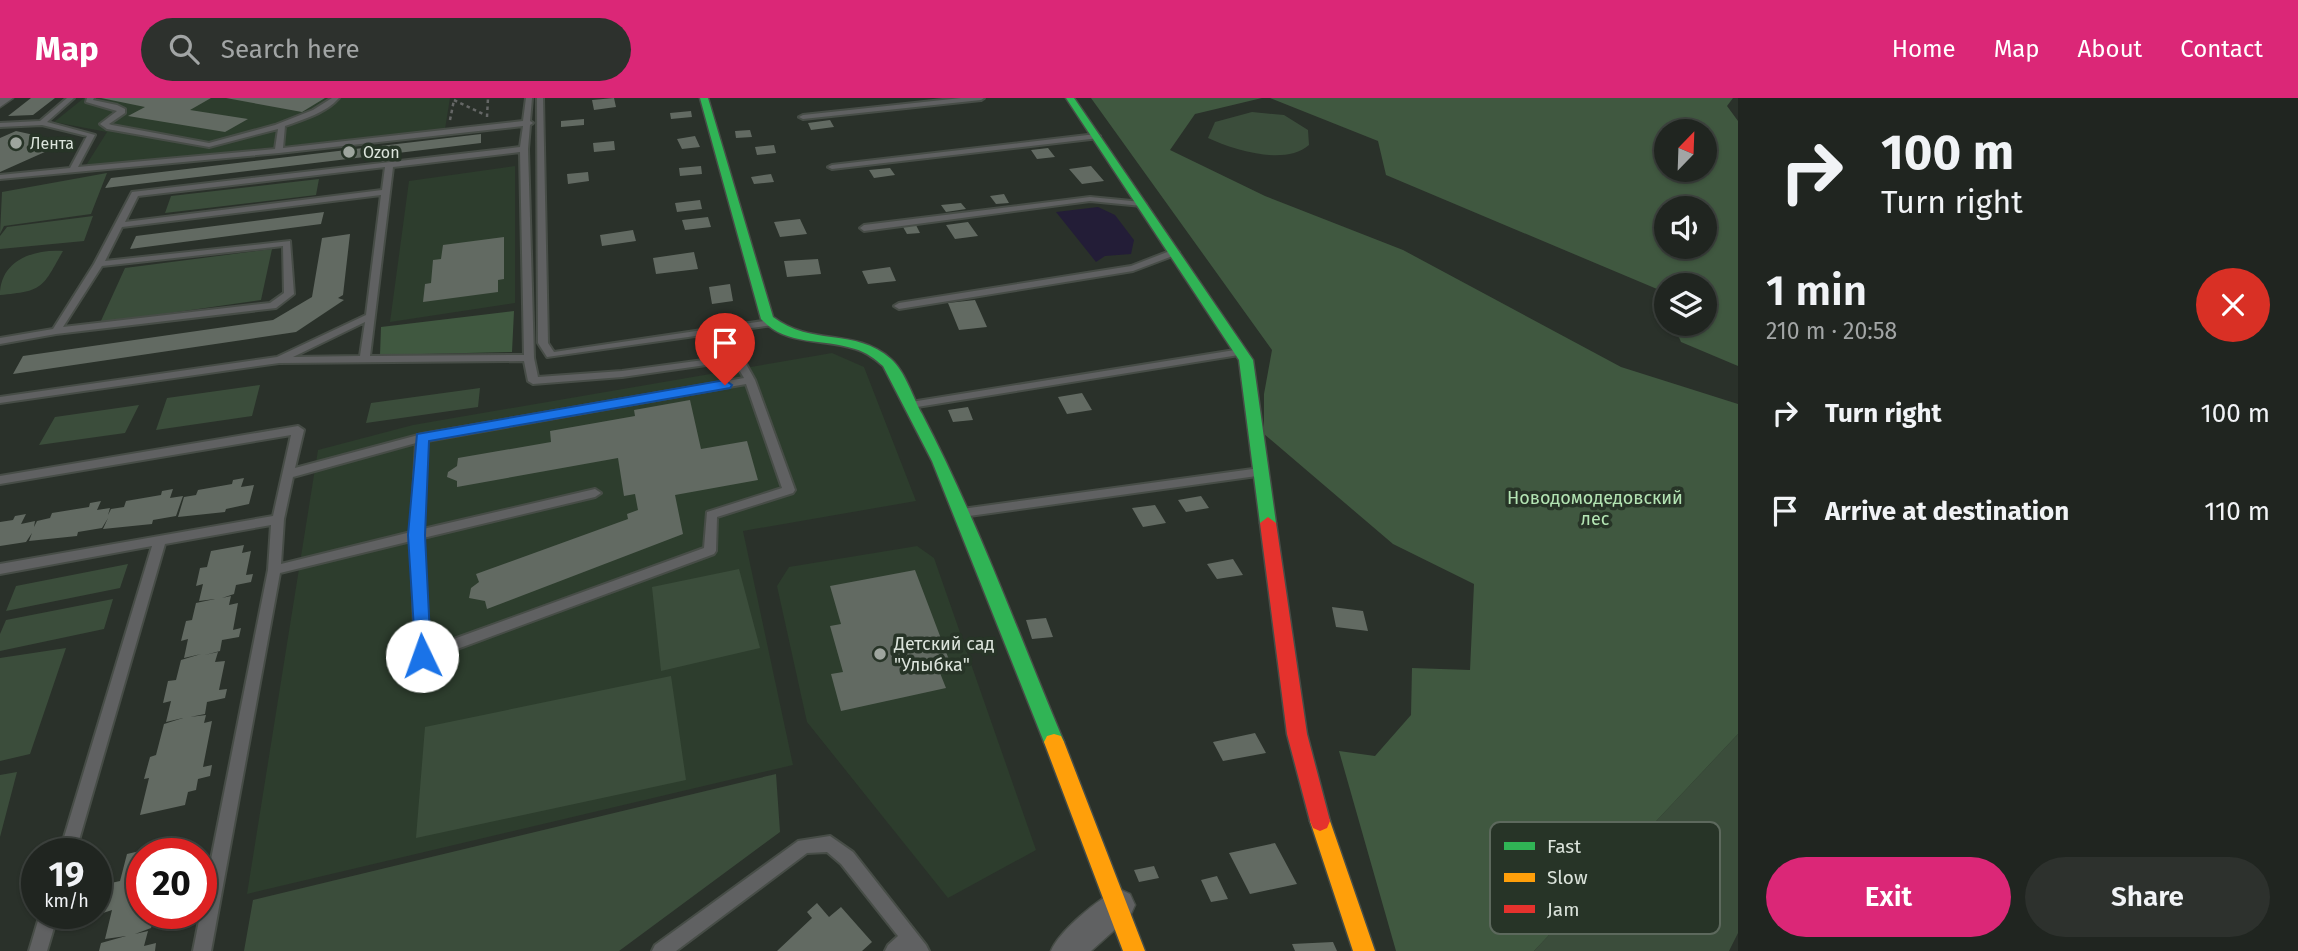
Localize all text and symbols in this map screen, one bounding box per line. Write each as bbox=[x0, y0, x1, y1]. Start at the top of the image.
search box bbox=[141, 18, 631, 81]
text: Map bbox=[35, 29, 99, 69]
icon: search bbox=[165, 30, 203, 68]
text: Search here bbox=[221, 34, 360, 65]
text: Home bbox=[1892, 35, 1956, 63]
text: Map bbox=[1994, 35, 2040, 63]
text: About bbox=[2078, 35, 2142, 63]
text: Contact bbox=[2180, 35, 2263, 63]
north arrow bbox=[1654, 119, 1717, 182]
map controls bbox=[1654, 119, 1717, 336]
text: 100 m bbox=[1881, 123, 2014, 182]
icon: right bbox=[1766, 126, 1857, 217]
place label: Лента bbox=[30, 134, 74, 153]
marker: Лента bbox=[8, 135, 24, 151]
place label: Ozon bbox=[363, 143, 400, 162]
marker: Ozon bbox=[341, 144, 357, 160]
text: Turn right bbox=[1881, 183, 2023, 221]
button: sound bbox=[1654, 196, 1717, 259]
text: 1 min bbox=[1766, 266, 1867, 316]
button: close bbox=[2196, 268, 2270, 342]
button: layers bbox=[1654, 273, 1717, 336]
pin bbox=[695, 313, 755, 385]
text: 210 m · 20:58 bbox=[1766, 317, 1897, 345]
icon: arrive bbox=[706, 324, 744, 362]
icon: right bbox=[1766, 394, 1804, 432]
text: Turn right bbox=[1825, 398, 1942, 429]
text: 100 m bbox=[2201, 398, 2270, 429]
park label: Новодомодедовский лес bbox=[1507, 487, 1683, 530]
icon: arrive bbox=[1766, 492, 1804, 530]
text: Arrive at destination bbox=[1825, 496, 2069, 527]
text: 110 m bbox=[2204, 496, 2270, 527]
position arrow bbox=[385, 619, 459, 693]
place label: Детский сад "Улыбка" bbox=[893, 633, 995, 676]
marker: Детский сад "Улыбка" bbox=[872, 646, 888, 662]
legend bbox=[1490, 822, 1720, 934]
text: Fast bbox=[1547, 835, 1581, 858]
speed limit sign: 20 bbox=[126, 838, 217, 929]
text: 19 bbox=[49, 853, 84, 895]
button: Exit bbox=[1766, 857, 2011, 937]
button: Share bbox=[2025, 857, 2270, 937]
text: Slow bbox=[1547, 866, 1588, 889]
text: km/h bbox=[44, 890, 89, 912]
text: Jam bbox=[1547, 898, 1579, 921]

